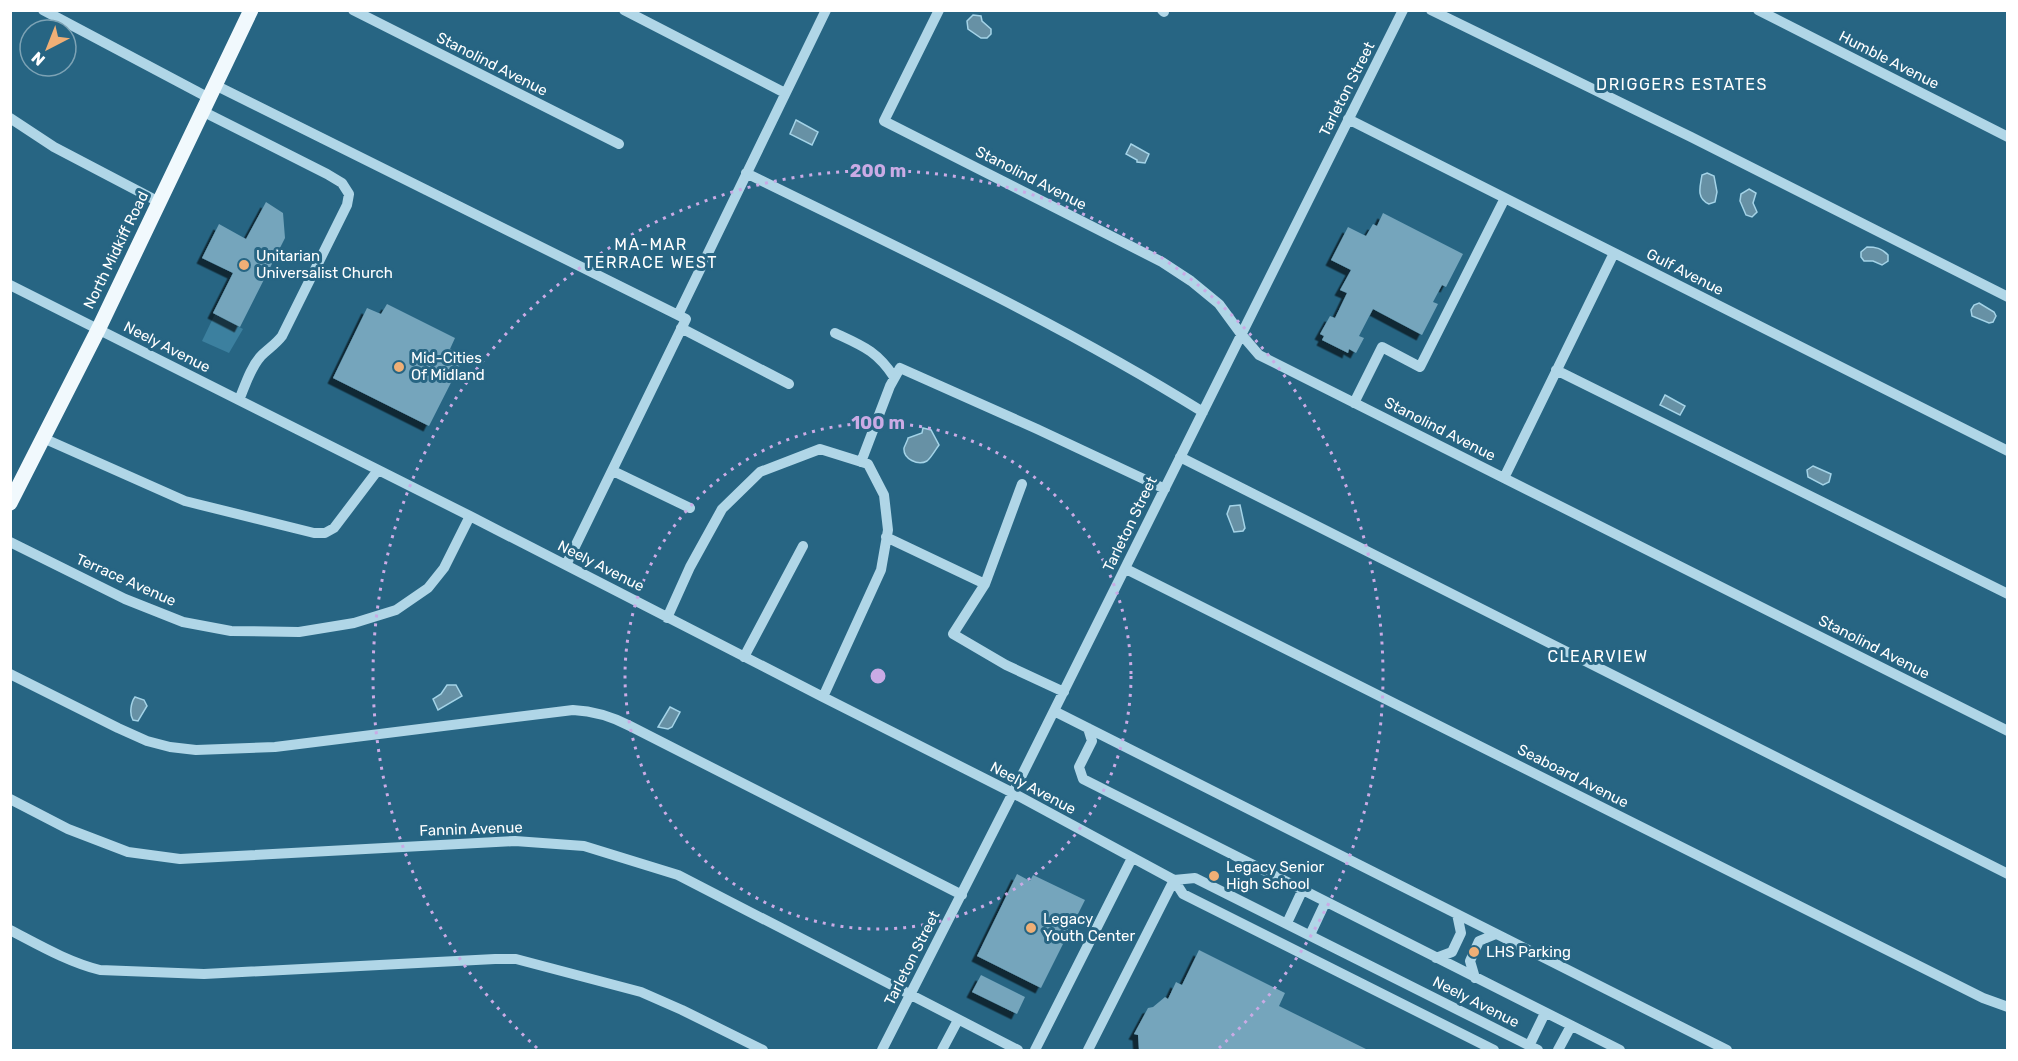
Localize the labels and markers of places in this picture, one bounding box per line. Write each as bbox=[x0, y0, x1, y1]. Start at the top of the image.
place label: Unitarian Universalist Church bbox=[256, 247, 393, 282]
marker: Unitarian Universalist Church bbox=[237, 258, 251, 272]
place label: Mid-Cities Of Midland bbox=[411, 349, 485, 384]
marker: Mid-Cities Of Midland bbox=[392, 360, 406, 374]
centre of rings bbox=[868, 666, 888, 686]
place label: Legacy Senior High School bbox=[1226, 858, 1325, 893]
marker: Legacy Senior High School bbox=[1207, 869, 1221, 883]
place label: Legacy Youth Center bbox=[1043, 910, 1135, 945]
marker: Legacy Youth Center bbox=[1024, 921, 1038, 935]
place label: LHS Parking bbox=[1486, 943, 1571, 961]
marker: LHS Parking bbox=[1467, 945, 1481, 959]

